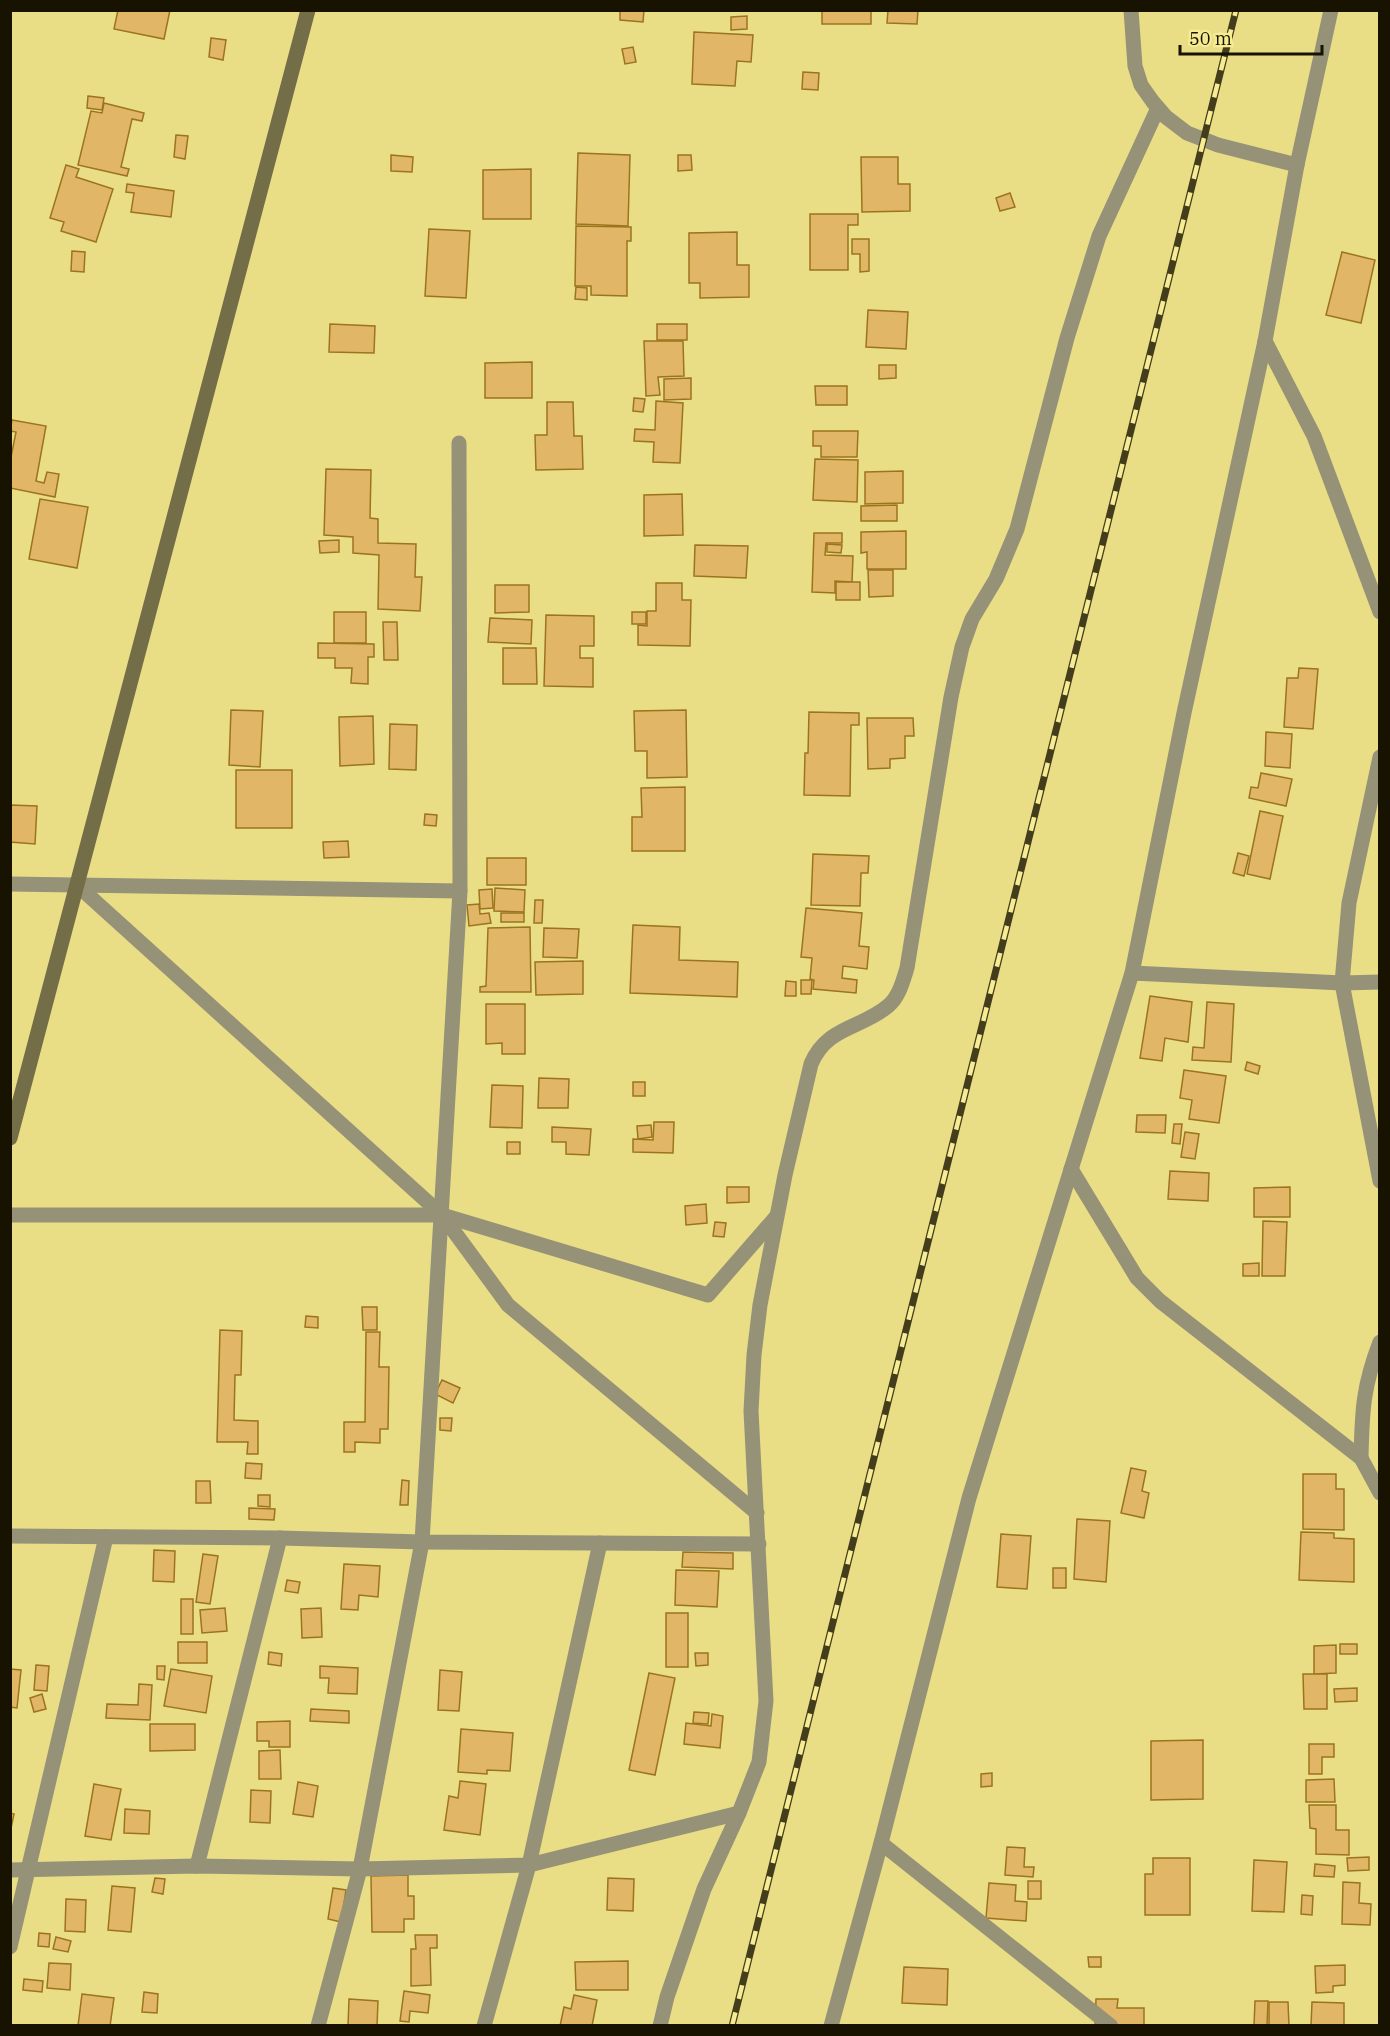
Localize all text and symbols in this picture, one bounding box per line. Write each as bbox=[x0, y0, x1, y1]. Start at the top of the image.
scale bar bbox=[1180, 18, 1322, 56]
text: 50 m bbox=[1189, 27, 1232, 50]

